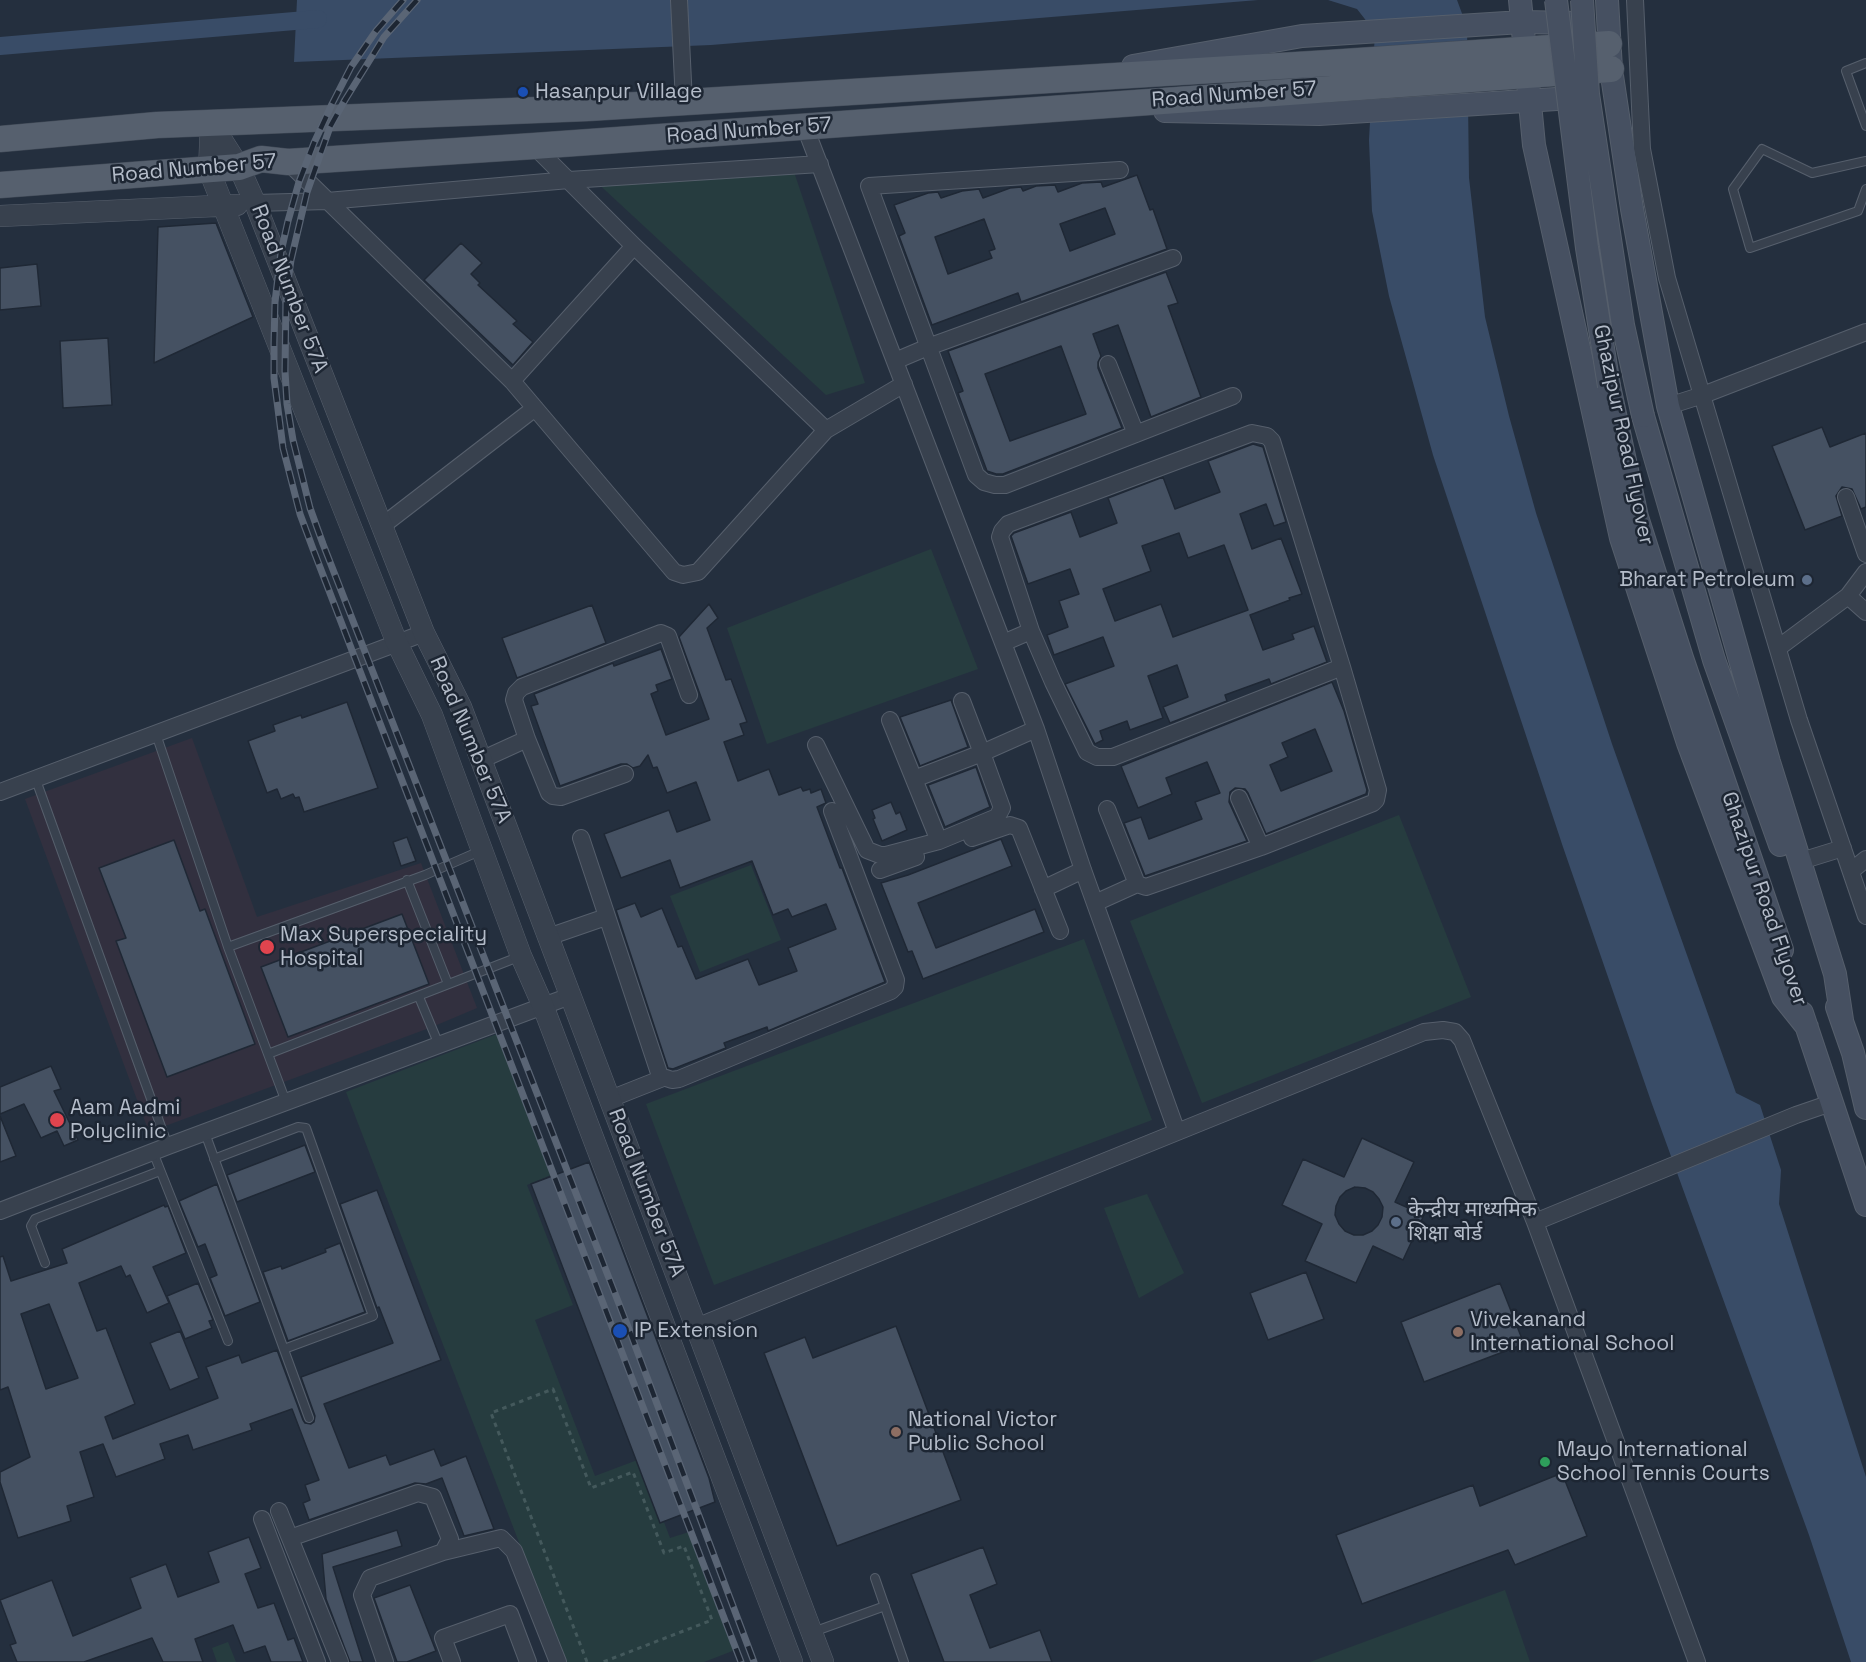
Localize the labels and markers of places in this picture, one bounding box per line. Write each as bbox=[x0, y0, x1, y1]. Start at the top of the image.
place label: Hasanpur Village bbox=[535, 79, 703, 105]
marker: Hasanpur Village bbox=[516, 85, 530, 99]
place label: Bharat Petroleum bbox=[1619, 567, 1795, 593]
marker: Bharat Petroleum bbox=[1800, 573, 1814, 587]
place label: Max Superspeciality Hospital bbox=[280, 922, 487, 972]
marker: Max Superspeciality Hospital bbox=[258, 938, 276, 956]
place label: Aam Aadmi Polyclinic bbox=[70, 1095, 181, 1145]
marker: Aam Aadmi Polyclinic bbox=[48, 1111, 66, 1129]
place label: केन्द्रीय माध्यमिक शिक्षा बोर्ड bbox=[1408, 1197, 1537, 1247]
marker: केन्द्रीय माध्यमिक शिक्षा बोर्ड bbox=[1389, 1215, 1403, 1229]
place label: Vivekanand International School bbox=[1470, 1307, 1674, 1357]
place label: IP Extension bbox=[634, 1318, 758, 1344]
marker: IP Extension bbox=[611, 1322, 629, 1340]
marker: Vivekanand International School bbox=[1451, 1325, 1465, 1339]
place label: National Victor Public School bbox=[908, 1407, 1057, 1457]
marker: National Victor Public School bbox=[889, 1425, 903, 1439]
place label: Mayo International School Tennis Courts bbox=[1557, 1437, 1770, 1487]
marker: Mayo International School Tennis Courts bbox=[1538, 1455, 1552, 1469]

